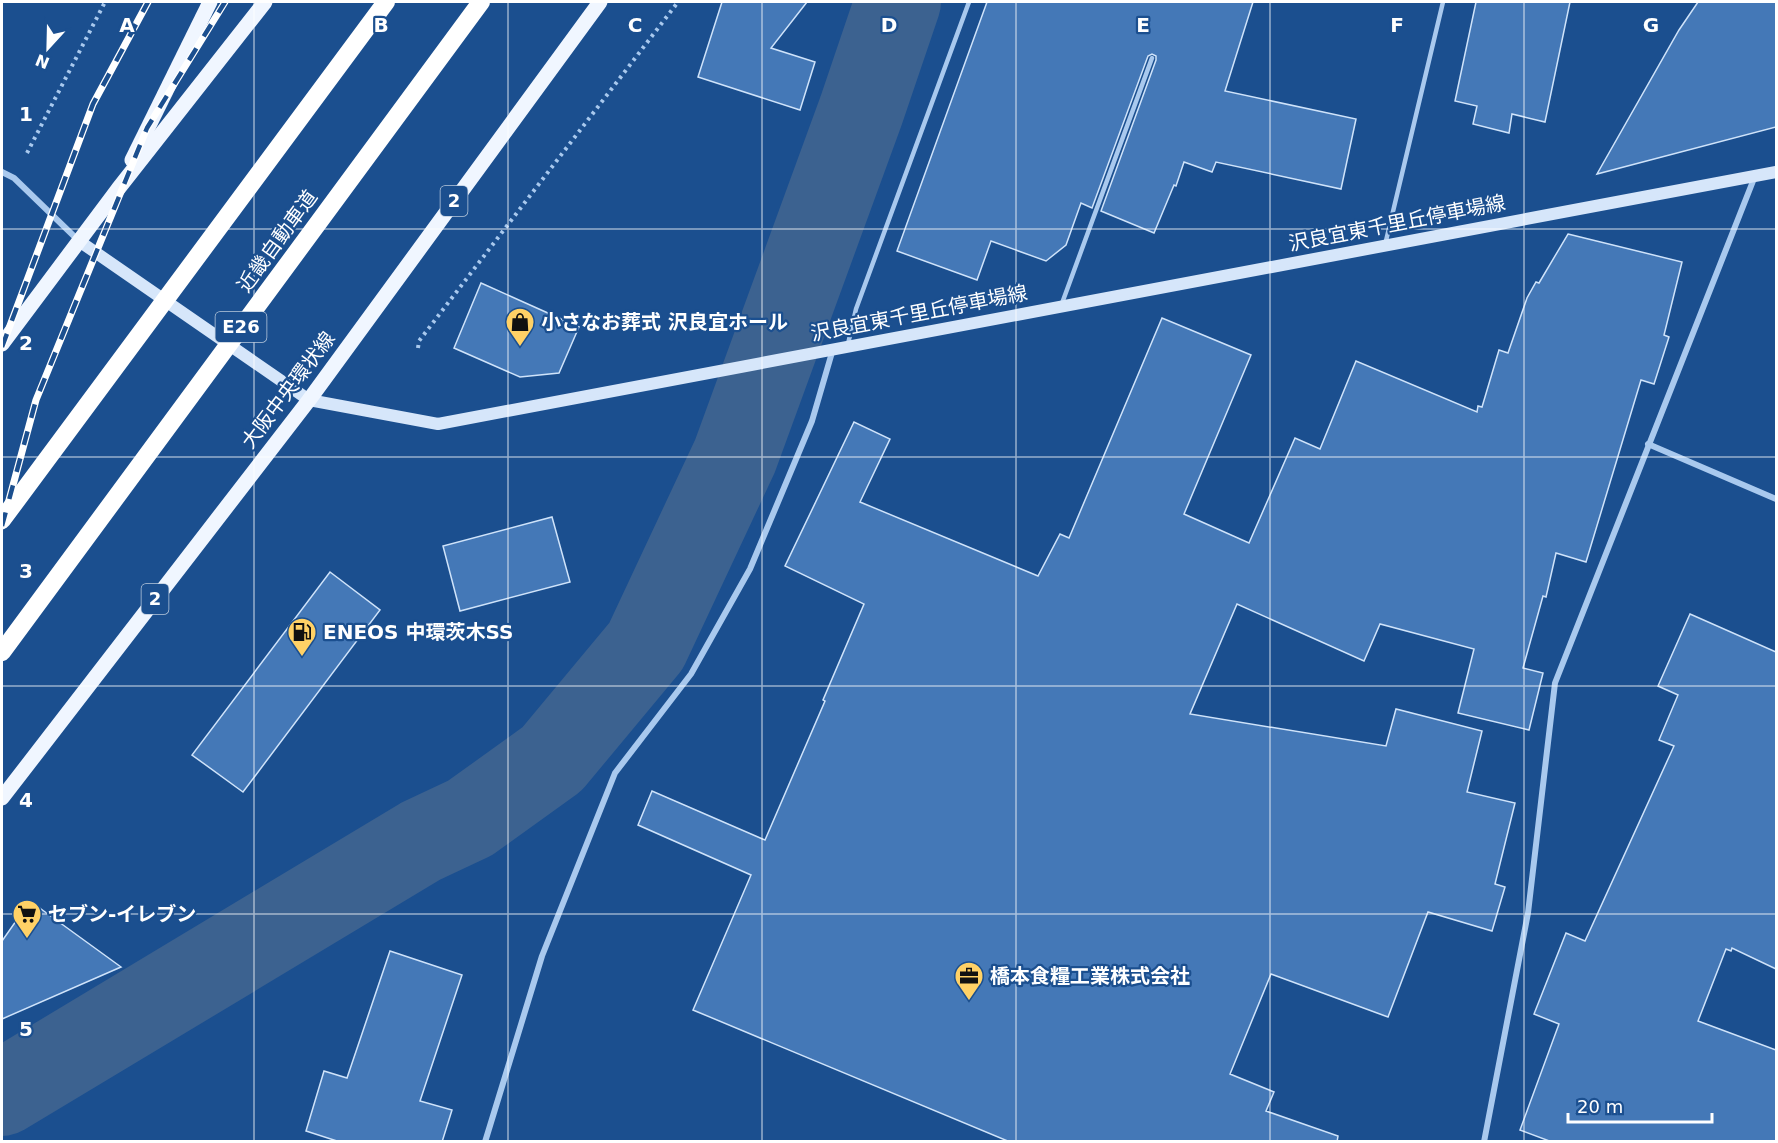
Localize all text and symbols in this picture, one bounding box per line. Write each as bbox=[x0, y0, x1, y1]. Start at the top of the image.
text: A bbox=[119, 13, 135, 37]
text: B bbox=[373, 13, 389, 37]
text: C bbox=[628, 13, 642, 37]
text: D bbox=[881, 13, 897, 37]
text: E bbox=[1136, 13, 1150, 37]
text: F bbox=[1390, 13, 1404, 37]
text: G bbox=[1643, 13, 1659, 37]
north arrow bbox=[18, 18, 78, 78]
text: N bbox=[33, 50, 52, 73]
text: 1 bbox=[19, 102, 33, 126]
street label: 近畿自動車道 bbox=[232, 185, 322, 297]
road number: 2 bbox=[440, 186, 468, 216]
street label: 沢良宜東千里丘停車場線 bbox=[1287, 190, 1507, 256]
street label: 沢良宜東千里丘停車場線 bbox=[809, 280, 1029, 346]
shop icon: 小さなお葬式 沢良宜ホール bbox=[504, 306, 536, 348]
place label: 小さなお葬式 沢良宜ホール bbox=[541, 310, 788, 334]
road number: E26 bbox=[216, 312, 266, 342]
street label: 大阪中央環状線 bbox=[236, 327, 340, 453]
text: 2 bbox=[19, 331, 33, 355]
text: 3 bbox=[19, 559, 33, 583]
road number: 2 bbox=[142, 584, 168, 614]
fuel station icon: ENEOS 中環茨木SS bbox=[286, 616, 318, 658]
place label: ENEOS 中環茨木SS bbox=[323, 620, 513, 644]
text: 4 bbox=[19, 788, 33, 812]
supermarket icon: セブン-イレブン bbox=[11, 898, 43, 940]
place label: セブン-イレブン bbox=[48, 902, 196, 926]
office icon: 橋本食糧工業株式会社 bbox=[953, 960, 985, 1002]
place label: 橋本食糧工業株式会社 bbox=[990, 964, 1190, 988]
text: 5 bbox=[19, 1017, 33, 1041]
scale bar bbox=[1568, 1086, 1712, 1124]
text: 20 m bbox=[1577, 1096, 1623, 1117]

